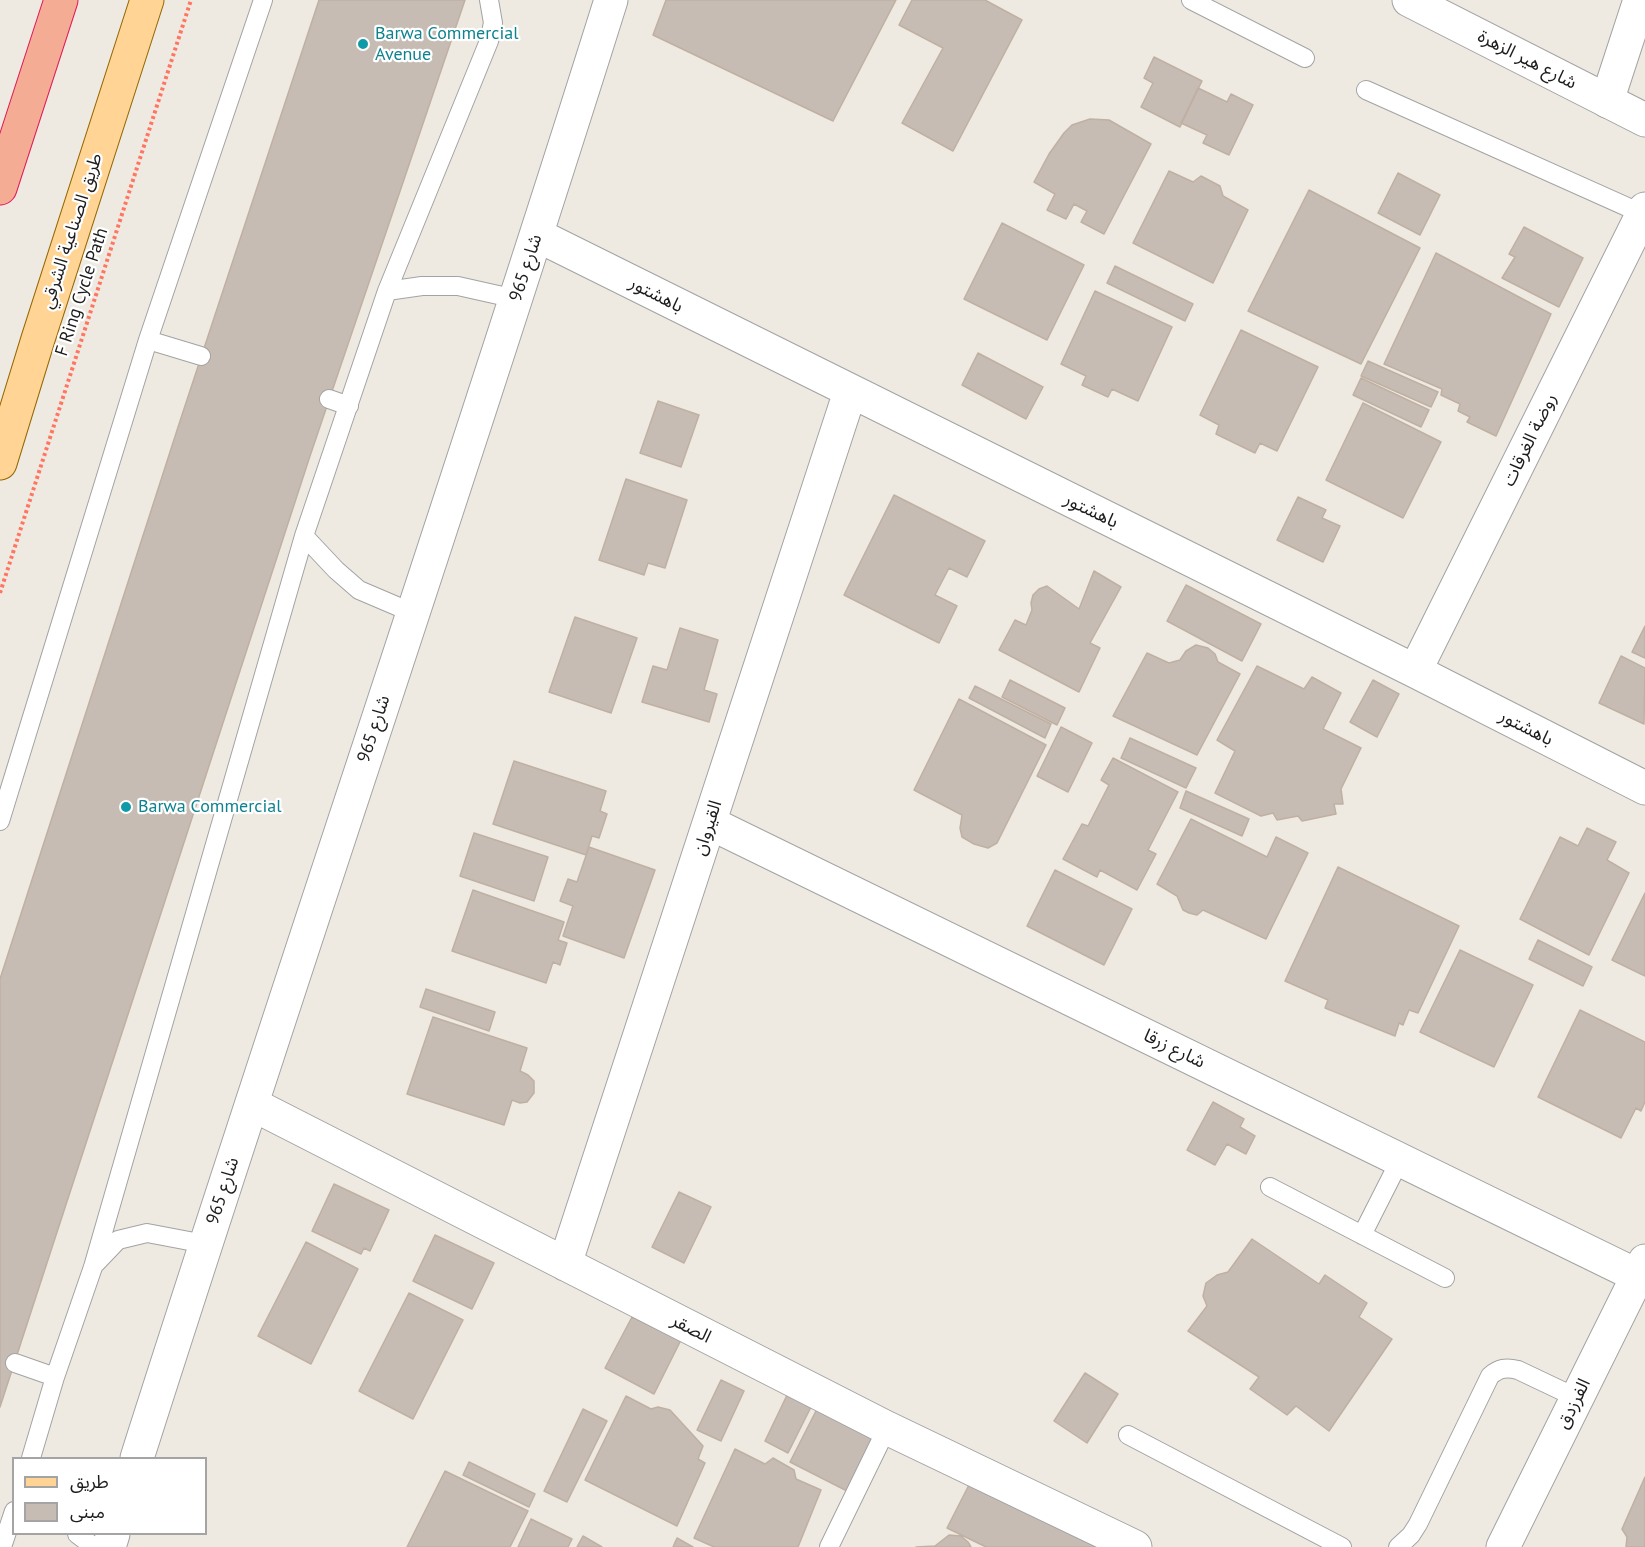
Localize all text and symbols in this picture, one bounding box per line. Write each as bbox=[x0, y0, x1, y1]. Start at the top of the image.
place label: Barwa Commercial Avenue bbox=[375, 23, 518, 66]
street label: شارع هير الزهرة bbox=[1474, 26, 1580, 94]
marker: Barwa Commercial Avenue bbox=[356, 37, 370, 51]
street label: طريق الصناعية الشرقي bbox=[37, 150, 107, 312]
street label: F Ring Cycle Path bbox=[51, 225, 113, 359]
street label: شارع 965 bbox=[505, 232, 547, 304]
street label: باهشتور bbox=[625, 272, 687, 318]
street label: روضة الغرقات bbox=[1498, 390, 1562, 490]
street label: باهشتور bbox=[1060, 489, 1122, 533]
street label: شارع 965 bbox=[353, 693, 395, 765]
street label: باهشتور bbox=[1495, 705, 1557, 751]
place label: Barwa Commercial bbox=[138, 796, 281, 818]
street label: القيروان bbox=[689, 798, 727, 858]
marker: Barwa Commercial bbox=[119, 800, 133, 814]
street label: شارع زرقا bbox=[1140, 1025, 1208, 1073]
street label: شارع 965 bbox=[202, 1155, 244, 1227]
street label: الصقر bbox=[667, 1310, 715, 1348]
street label: الفرزدق bbox=[1553, 1375, 1595, 1433]
legend bbox=[12, 1457, 207, 1535]
text: طريق bbox=[70, 1470, 109, 1493]
text: مبنى bbox=[70, 1500, 105, 1523]

